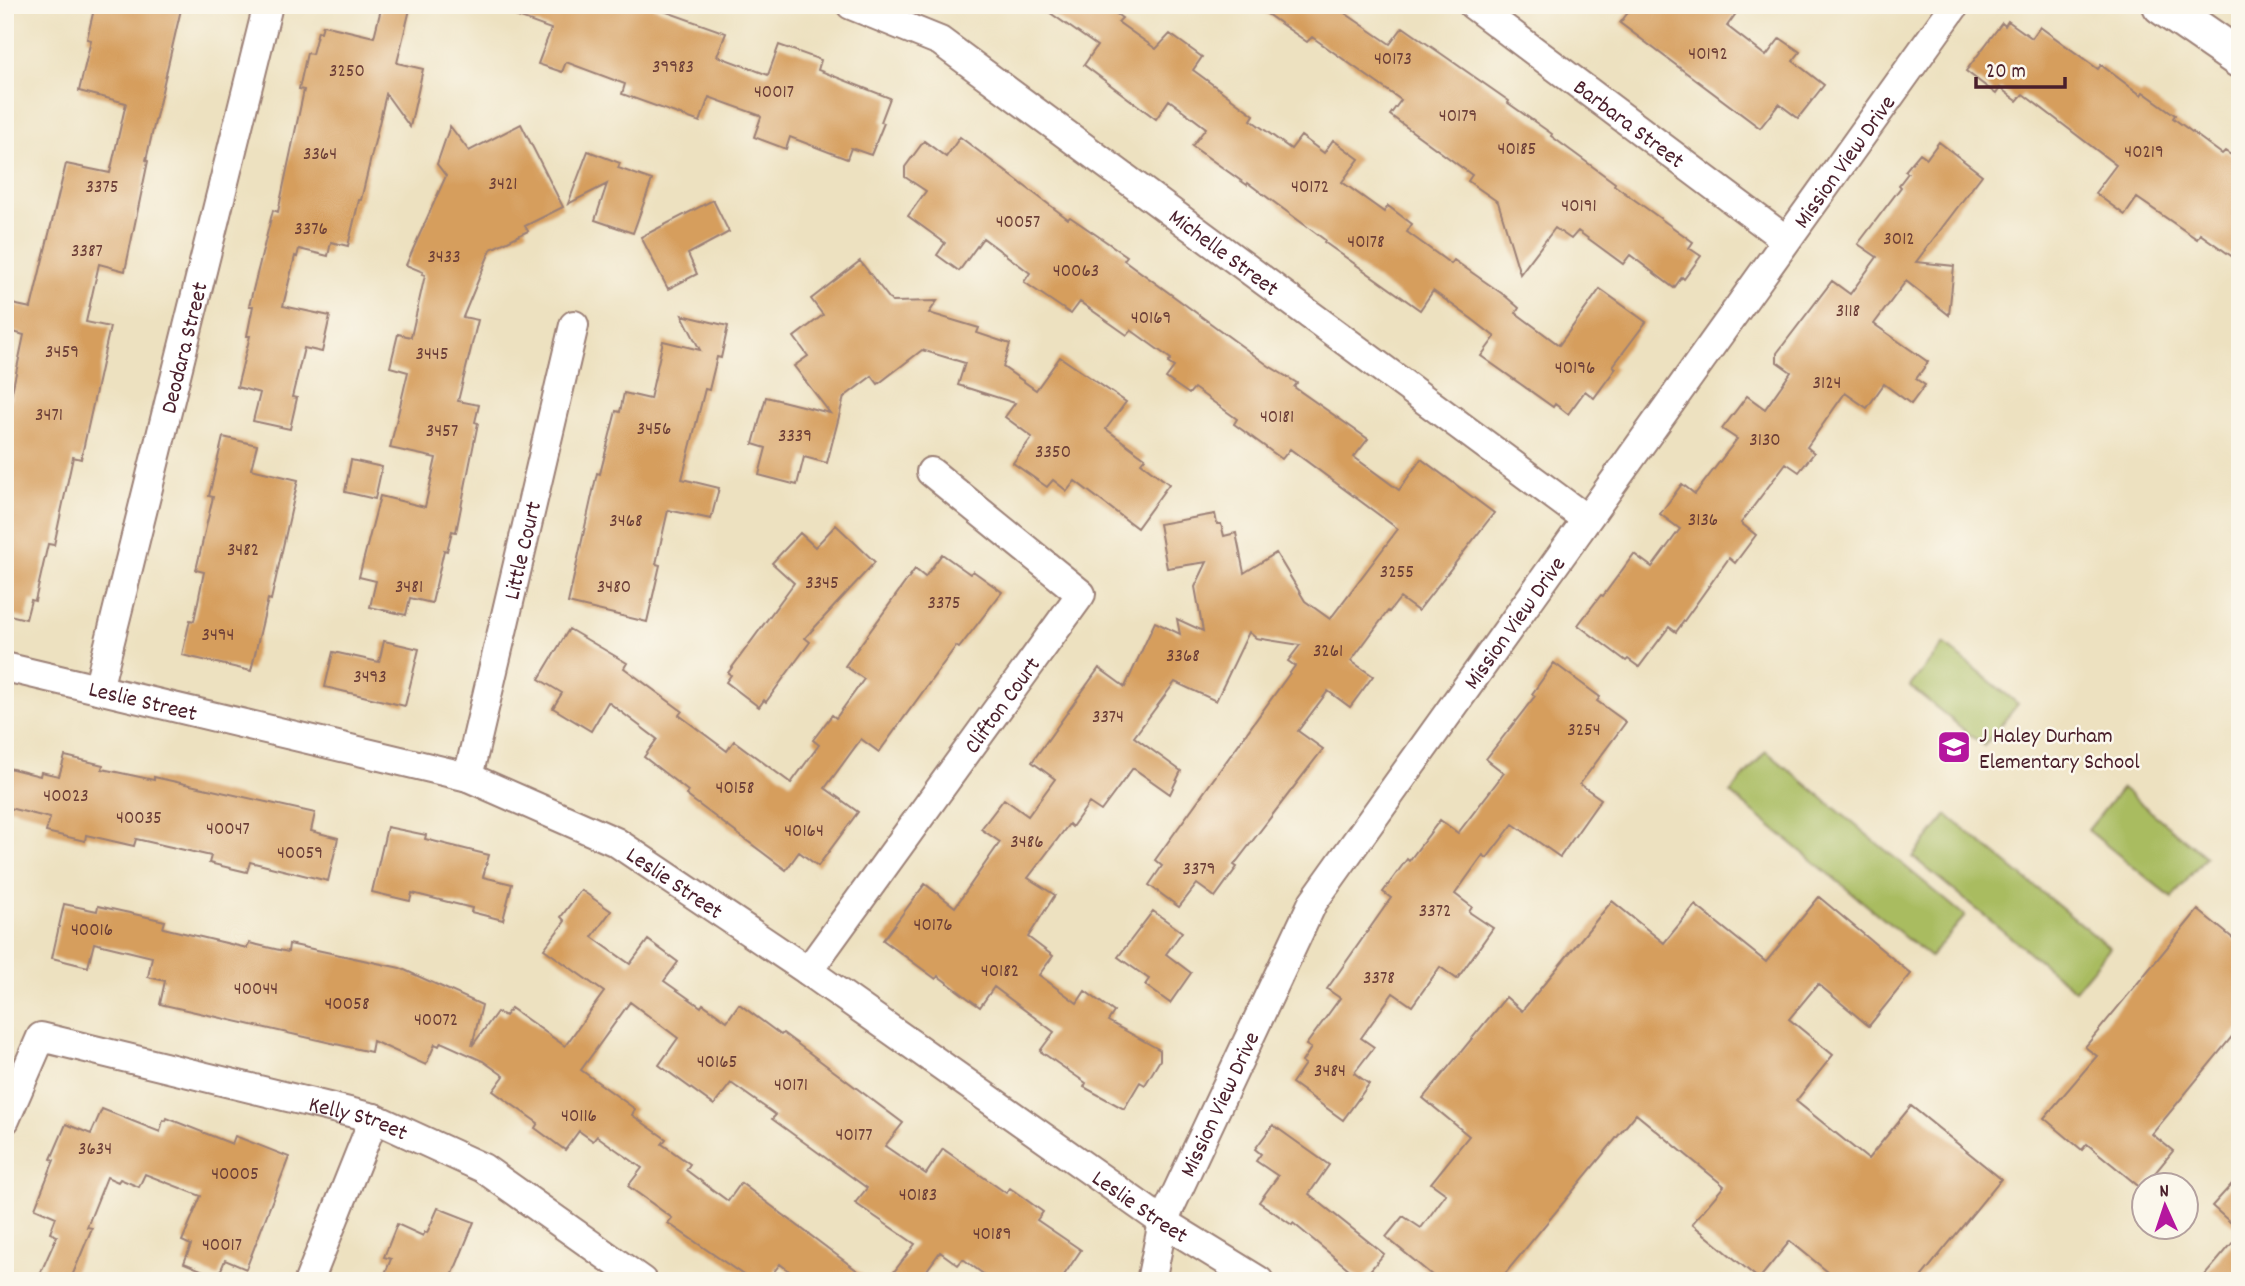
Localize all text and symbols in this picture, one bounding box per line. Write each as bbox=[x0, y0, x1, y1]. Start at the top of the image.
house number: 40192 bbox=[1688, 42, 1728, 69]
scale bar bbox=[1976, 46, 2065, 90]
house number: 40173 bbox=[1374, 47, 1412, 74]
house number: 39983 bbox=[652, 55, 694, 82]
text: 20 m bbox=[1986, 58, 2026, 88]
house number: 3250 bbox=[329, 59, 365, 86]
street label: Barbara Street bbox=[1565, 73, 1690, 178]
house number: 40017 bbox=[754, 80, 794, 107]
street label: Mission View Drive bbox=[1787, 89, 1905, 236]
house number: 40179 bbox=[1439, 104, 1477, 131]
house number: 40185 bbox=[1498, 137, 1536, 164]
house number: 40219 bbox=[2124, 140, 2164, 167]
house number: 3364 bbox=[303, 142, 337, 169]
house number: 3421 bbox=[489, 172, 517, 199]
house number: 3375 bbox=[86, 175, 118, 202]
house number: 40172 bbox=[1291, 175, 1329, 202]
house number: 40191 bbox=[1561, 194, 1597, 221]
street label: Michelle Street bbox=[1160, 202, 1285, 306]
house number: 40057 bbox=[996, 210, 1040, 237]
house number: 3376 bbox=[294, 217, 328, 244]
house number: 3012 bbox=[1883, 227, 1915, 254]
house number: 40178 bbox=[1347, 230, 1385, 257]
house number: 3387 bbox=[71, 239, 103, 266]
house number: 3433 bbox=[427, 245, 461, 272]
house number: 40063 bbox=[1053, 259, 1099, 286]
street label: Deodara Street bbox=[154, 279, 219, 417]
house number: 3118 bbox=[1836, 299, 1860, 326]
house number: 40169 bbox=[1131, 306, 1171, 333]
house number: 3459 bbox=[45, 340, 79, 367]
house number: 3445 bbox=[415, 342, 449, 369]
house number: 40196 bbox=[1555, 356, 1595, 383]
house number: 3124 bbox=[1813, 371, 1841, 398]
house number: 3471 bbox=[35, 403, 63, 430]
house number: 40181 bbox=[1260, 405, 1294, 432]
house number: 3456 bbox=[637, 417, 671, 444]
house number: 3457 bbox=[426, 419, 458, 446]
house number: 3339 bbox=[778, 424, 812, 451]
house number: 3130 bbox=[1749, 428, 1781, 455]
house number: 3350 bbox=[1035, 440, 1071, 467]
street label: Little Court bbox=[497, 498, 552, 603]
house number: 3136 bbox=[1688, 508, 1718, 535]
house number: 3468 bbox=[609, 509, 643, 536]
house number: 3482 bbox=[227, 538, 259, 565]
street label: Mission View Drive bbox=[1457, 550, 1575, 698]
house number: 3255 bbox=[1380, 560, 1414, 587]
house number: 3345 bbox=[805, 571, 839, 598]
house number: 3481 bbox=[395, 575, 423, 602]
house number: 3480 bbox=[597, 575, 631, 602]
house number: 3375 bbox=[928, 591, 960, 618]
house number: 3494 bbox=[202, 623, 234, 650]
house number: 3261 bbox=[1313, 639, 1343, 666]
house number: 3368 bbox=[1166, 644, 1200, 671]
street label: Clifton Court bbox=[957, 651, 1050, 762]
house number: 3493 bbox=[353, 665, 387, 692]
street label: Leslie Street bbox=[85, 674, 200, 732]
house number: 3374 bbox=[1092, 705, 1124, 732]
house number: 3254 bbox=[1567, 718, 1601, 745]
place label: J Haley Durham Elementary School bbox=[1979, 721, 2140, 780]
school or university icon: J Haley Durham Elementary School bbox=[1935, 728, 1973, 766]
house number: 40158 bbox=[716, 776, 754, 803]
house number: 40023 bbox=[43, 784, 89, 811]
house number: 40035 bbox=[116, 806, 162, 833]
house number: 40047 bbox=[206, 817, 250, 844]
house number: 40164 bbox=[784, 819, 824, 846]
house number: 3486 bbox=[1010, 830, 1044, 857]
street label: Leslie Street bbox=[618, 840, 728, 929]
house number: 40059 bbox=[277, 841, 323, 868]
house number: 3379 bbox=[1183, 857, 1215, 884]
house number: 3372 bbox=[1419, 899, 1451, 926]
house number: 40176 bbox=[914, 913, 953, 940]
house number: 40016 bbox=[71, 918, 113, 945]
house number: 40182 bbox=[981, 959, 1019, 986]
house number: 3378 bbox=[1363, 966, 1395, 993]
house number: 40044 bbox=[234, 977, 278, 1004]
house number: 40058 bbox=[324, 992, 370, 1019]
house number: 40072 bbox=[414, 1008, 458, 1035]
street label: Mission View Drive bbox=[1173, 1027, 1270, 1183]
house number: 40165 bbox=[697, 1050, 737, 1077]
house number: 3484 bbox=[1314, 1059, 1346, 1086]
house number: 40171 bbox=[774, 1073, 808, 1100]
street label: Kelly Street bbox=[305, 1090, 412, 1151]
house number: 40116 bbox=[561, 1104, 597, 1131]
house number: 40177 bbox=[836, 1123, 872, 1150]
house number: 3634 bbox=[78, 1137, 112, 1164]
house number: 40005 bbox=[211, 1162, 259, 1189]
street label: Leslie Street bbox=[1084, 1164, 1193, 1253]
north arrow bbox=[2130, 1170, 2200, 1240]
text: N bbox=[2159, 1179, 2170, 1206]
house number: 40183 bbox=[899, 1183, 937, 1210]
house number: 40189 bbox=[973, 1222, 1011, 1249]
house number: 40017 bbox=[202, 1233, 242, 1260]

